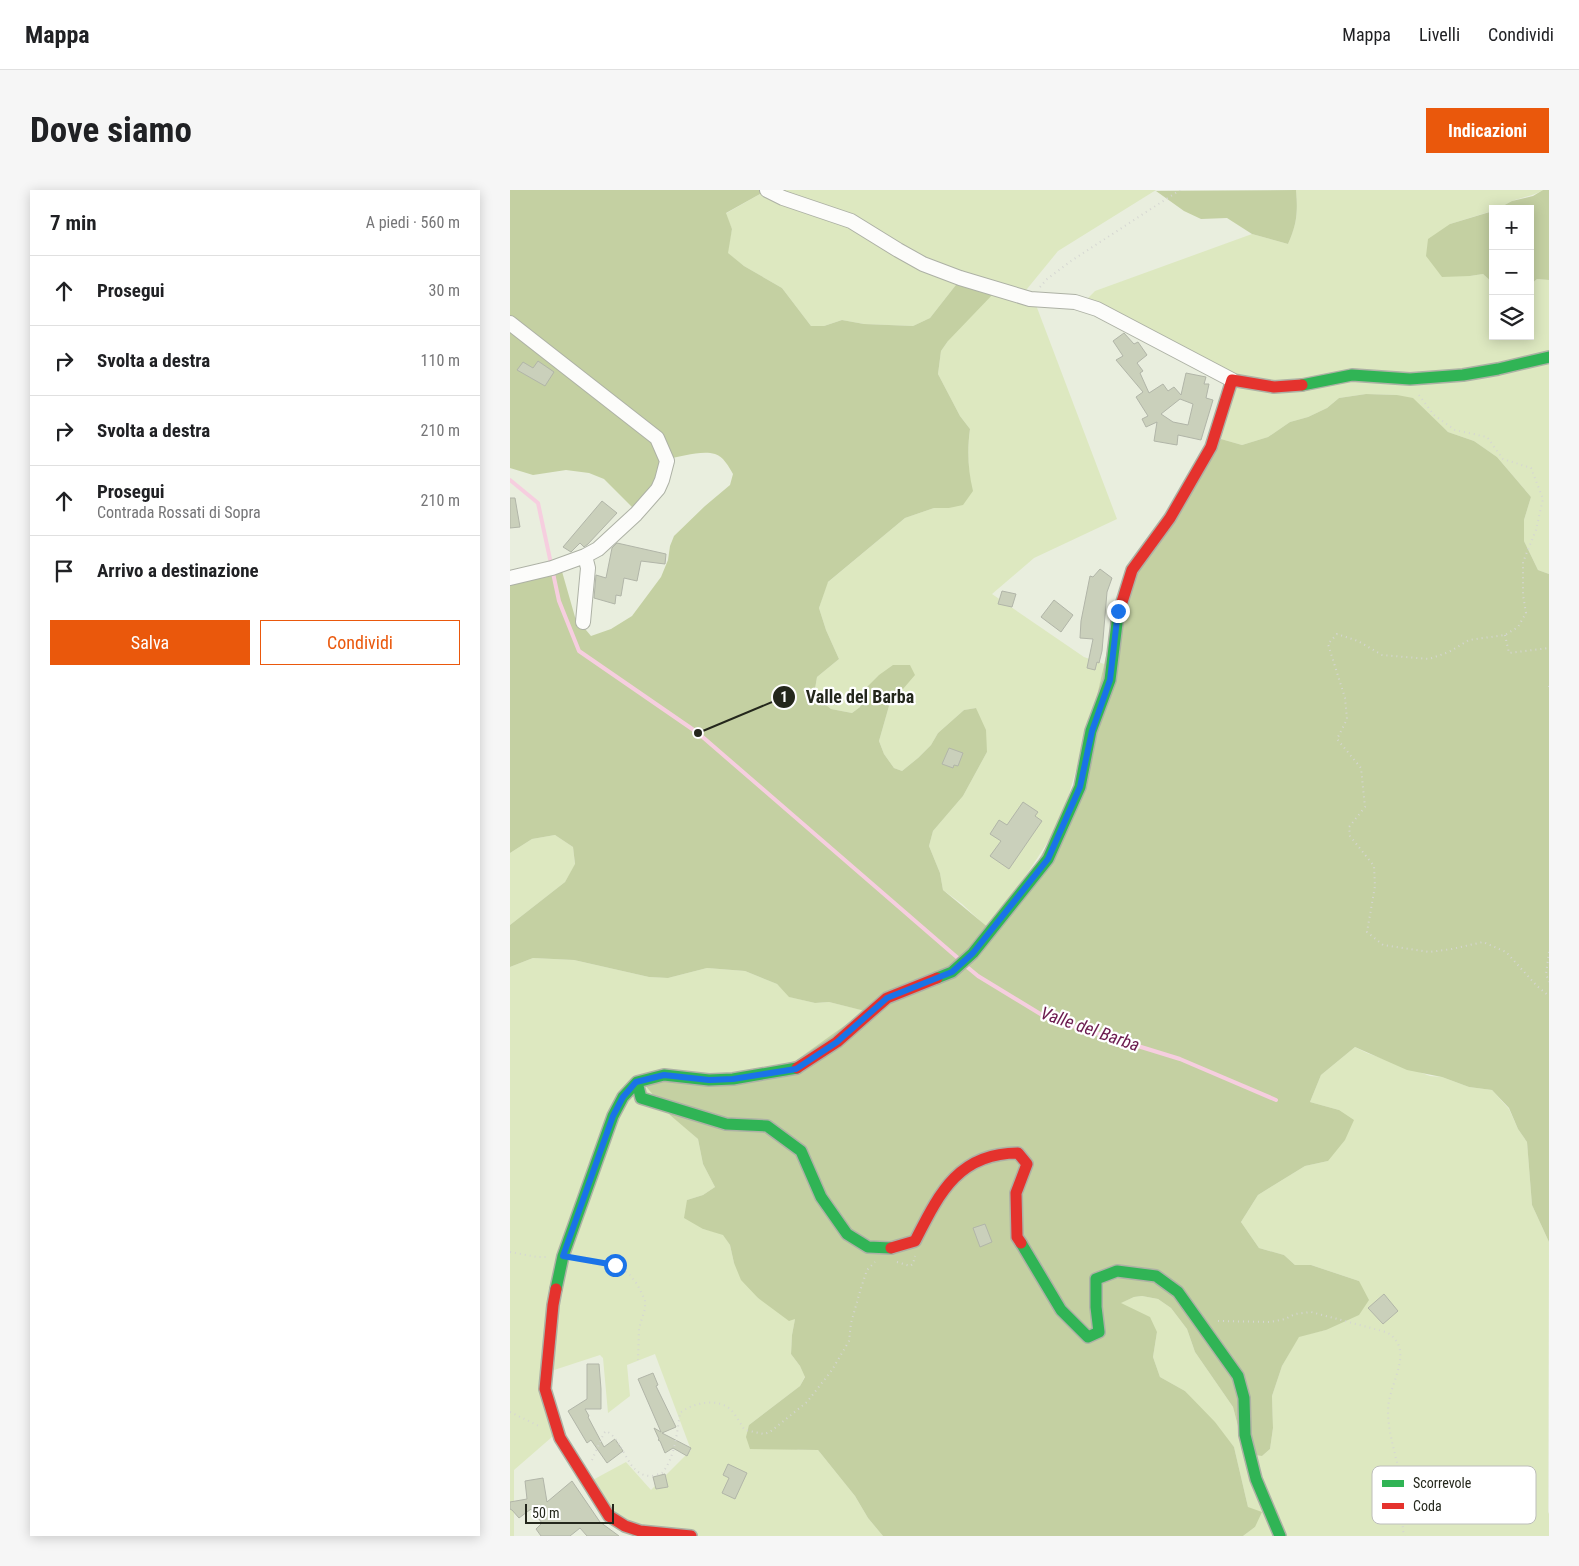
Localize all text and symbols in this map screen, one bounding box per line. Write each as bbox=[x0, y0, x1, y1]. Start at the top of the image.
text: Mappa bbox=[25, 21, 90, 49]
text: Mappa bbox=[1342, 24, 1391, 45]
text: Livelli bbox=[1419, 24, 1460, 45]
text: Condividi bbox=[1488, 24, 1554, 45]
button: Indicazioni bbox=[1426, 108, 1549, 153]
text: Dove siamo bbox=[30, 110, 192, 151]
map controls bbox=[1489, 205, 1534, 340]
button: + bbox=[1489, 205, 1534, 250]
text: 7 min bbox=[50, 211, 97, 235]
text: A piedi · 560 m bbox=[366, 213, 460, 232]
button: − bbox=[1489, 250, 1534, 295]
icon: ahead bbox=[50, 277, 78, 305]
text: Prosegui bbox=[97, 279, 165, 302]
text: 30 m bbox=[428, 281, 460, 300]
button: layers bbox=[1489, 295, 1534, 340]
icon: right bbox=[50, 347, 78, 375]
text: Svolta a destra bbox=[97, 349, 210, 372]
text: 110 m bbox=[421, 351, 460, 370]
icon: right bbox=[50, 417, 78, 445]
text: Svolta a destra bbox=[97, 419, 210, 442]
text: 210 m bbox=[421, 421, 460, 440]
text: Prosegui bbox=[97, 480, 165, 503]
icon: ahead bbox=[50, 487, 78, 515]
text: 210 m bbox=[421, 491, 460, 510]
text: Contrada Rossati di Sopra bbox=[97, 503, 261, 522]
icon: arrive bbox=[50, 557, 78, 585]
text: Arrivo a destinazione bbox=[97, 559, 259, 582]
route end bbox=[1107, 600, 1130, 623]
button: Salva bbox=[50, 620, 250, 665]
button: Condividi bbox=[260, 620, 460, 665]
callout: Valle del Barba bbox=[771, 680, 925, 713]
text: Valle del Barba bbox=[806, 686, 914, 707]
text: 1 bbox=[780, 688, 788, 706]
water label: Valle del Barba bbox=[1038, 1002, 1142, 1055]
route start bbox=[604, 1254, 627, 1277]
legend bbox=[1372, 1466, 1536, 1524]
text: Scorrevole bbox=[1413, 1475, 1472, 1491]
text: Coda bbox=[1413, 1498, 1442, 1514]
scale bar bbox=[525, 1501, 614, 1524]
text: 50 m bbox=[532, 1505, 560, 1521]

